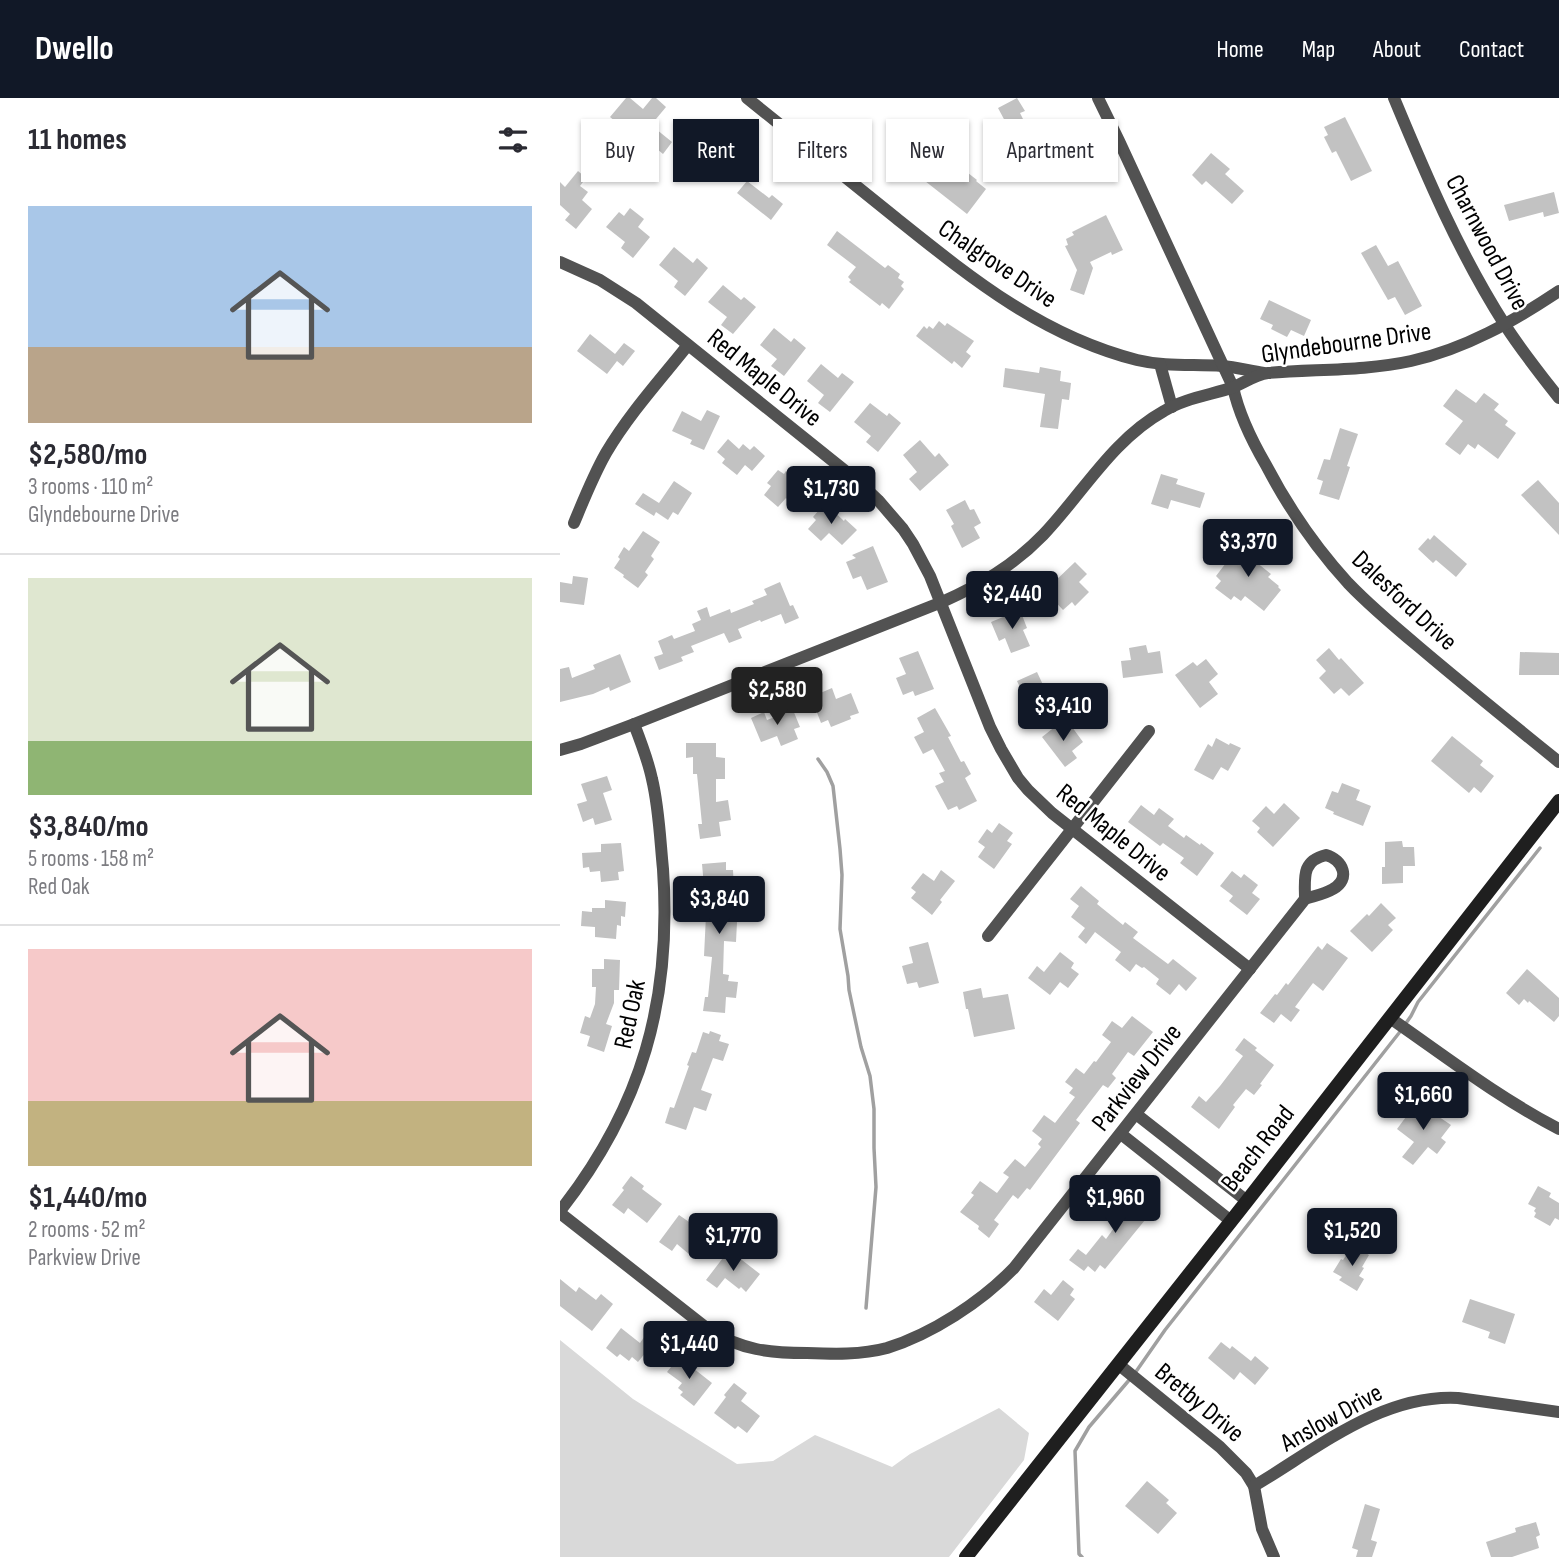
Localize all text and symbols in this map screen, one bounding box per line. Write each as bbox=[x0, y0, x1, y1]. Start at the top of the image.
text: Dwello bbox=[35, 29, 114, 69]
text: Home bbox=[1216, 35, 1264, 64]
text: Map bbox=[1302, 35, 1335, 64]
text: About bbox=[1373, 35, 1421, 64]
text: Contact bbox=[1459, 35, 1524, 64]
chip: Buy bbox=[581, 119, 659, 182]
chip: Rent bbox=[673, 119, 759, 182]
chip: Filters bbox=[773, 119, 872, 182]
chip: New bbox=[886, 119, 969, 182]
chip: Apartment bbox=[983, 119, 1118, 182]
icon: filters bbox=[494, 121, 532, 159]
text: 11 homes bbox=[28, 122, 127, 158]
street label: Charnwood Drive bbox=[1438, 170, 1535, 316]
street label: Chalgrove Drive bbox=[932, 213, 1062, 315]
icon: home bbox=[217, 252, 343, 378]
street label: Glyndebourne Drive bbox=[1259, 316, 1433, 371]
street label: Red Maple Drive bbox=[701, 323, 828, 434]
text: $2,580/mo bbox=[28, 437, 147, 473]
pin: $1,730 bbox=[774, 466, 888, 526]
text: 3 rooms · 110 m² bbox=[28, 473, 153, 501]
text: $1,730 bbox=[802, 475, 860, 503]
text: Glyndebourne Drive bbox=[28, 501, 180, 529]
pin: $3,370 bbox=[1191, 519, 1305, 579]
text: $3,370 bbox=[1219, 528, 1277, 556]
street label: Dalesford Drive bbox=[1345, 545, 1463, 658]
pin: $2,440 bbox=[955, 572, 1069, 631]
text: $2,440 bbox=[982, 580, 1042, 608]
icon: home bbox=[217, 624, 343, 750]
pin: $2,580 bbox=[720, 668, 834, 727]
text: $2,580 bbox=[747, 676, 807, 704]
pin: $3,410 bbox=[1006, 684, 1120, 743]
text: $3,410 bbox=[1034, 692, 1092, 720]
street label: Red Maple Drive bbox=[1050, 778, 1177, 889]
text: $3,840/mo bbox=[28, 809, 148, 845]
text: 5 rooms · 158 m² bbox=[28, 845, 154, 873]
text: Red Oak bbox=[28, 873, 90, 901]
pin: $3,840 bbox=[662, 876, 776, 936]
text: $3,840 bbox=[689, 885, 749, 913]
street label: Red Oak bbox=[608, 977, 653, 1052]
icon: home bbox=[217, 995, 343, 1121]
street label: Parkview Drive bbox=[1086, 1018, 1189, 1138]
pin: $1,660 bbox=[1366, 1072, 1480, 1132]
text: $1,660 bbox=[1393, 1081, 1453, 1109]
street label: Beach Road bbox=[1215, 1100, 1301, 1198]
pin: $1,960 bbox=[1058, 1176, 1172, 1235]
text: $1,440/mo bbox=[28, 1180, 147, 1216]
text: $1,960 bbox=[1085, 1184, 1145, 1212]
pin: $1,520 bbox=[1295, 1208, 1409, 1268]
pin: $1,770 bbox=[676, 1214, 790, 1273]
text: 2 rooms · 52 m² bbox=[28, 1216, 146, 1244]
text: $1,520 bbox=[1323, 1217, 1381, 1245]
text: $1,770 bbox=[705, 1222, 761, 1250]
text: Parkview Drive bbox=[28, 1244, 141, 1272]
pin: $1,440 bbox=[632, 1322, 746, 1381]
text: $1,440 bbox=[659, 1330, 719, 1358]
street label: Bretby Drive bbox=[1148, 1357, 1250, 1449]
street label: Anslow Drive bbox=[1274, 1378, 1388, 1459]

